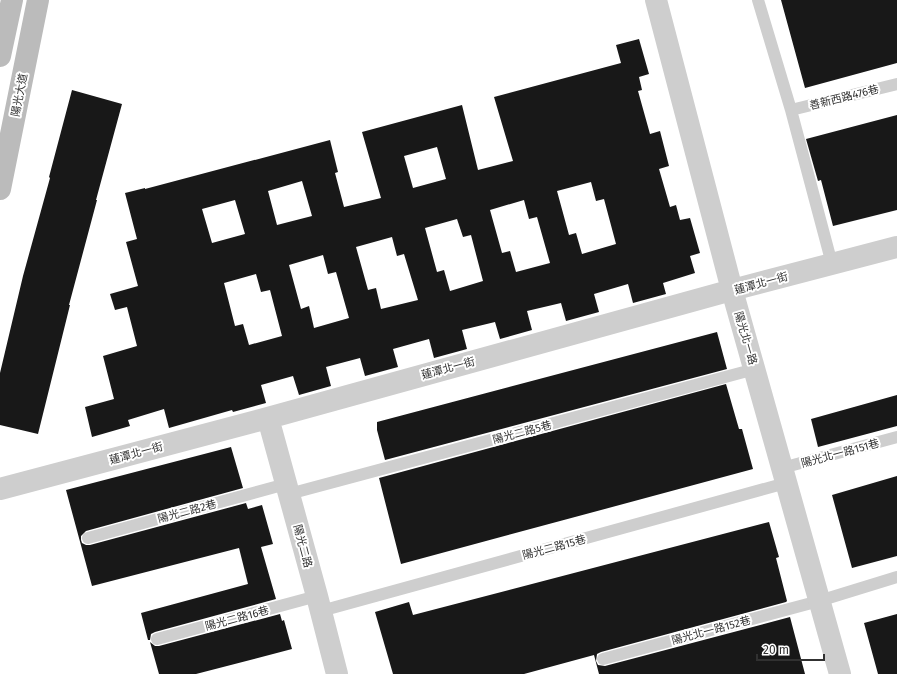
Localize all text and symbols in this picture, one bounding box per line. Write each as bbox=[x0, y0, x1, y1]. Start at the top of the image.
street label: 陽光大道 bbox=[9, 72, 30, 118]
street label: 善新西路476巷 bbox=[808, 83, 880, 112]
street label: 蓮潭北一街 bbox=[733, 270, 789, 297]
street label: 陽光北一路 bbox=[732, 310, 759, 366]
street label: 蓮潭北一街 bbox=[420, 355, 476, 382]
street label: 陽光二路5巷 bbox=[491, 418, 553, 447]
street label: 陽光北一路151巷 bbox=[800, 437, 881, 470]
street label: 蓮潭北一街 bbox=[108, 440, 164, 467]
street label: 陽光二路2巷 bbox=[156, 497, 218, 526]
street label: 陽光二路 bbox=[291, 523, 314, 569]
street label: 陽光二路15巷 bbox=[521, 533, 587, 562]
street label: 陽光二路16巷 bbox=[204, 604, 271, 633]
street label: 陽光北一路152巷 bbox=[670, 614, 752, 647]
scale bar bbox=[757, 636, 824, 662]
text: 20 m bbox=[763, 643, 789, 657]

